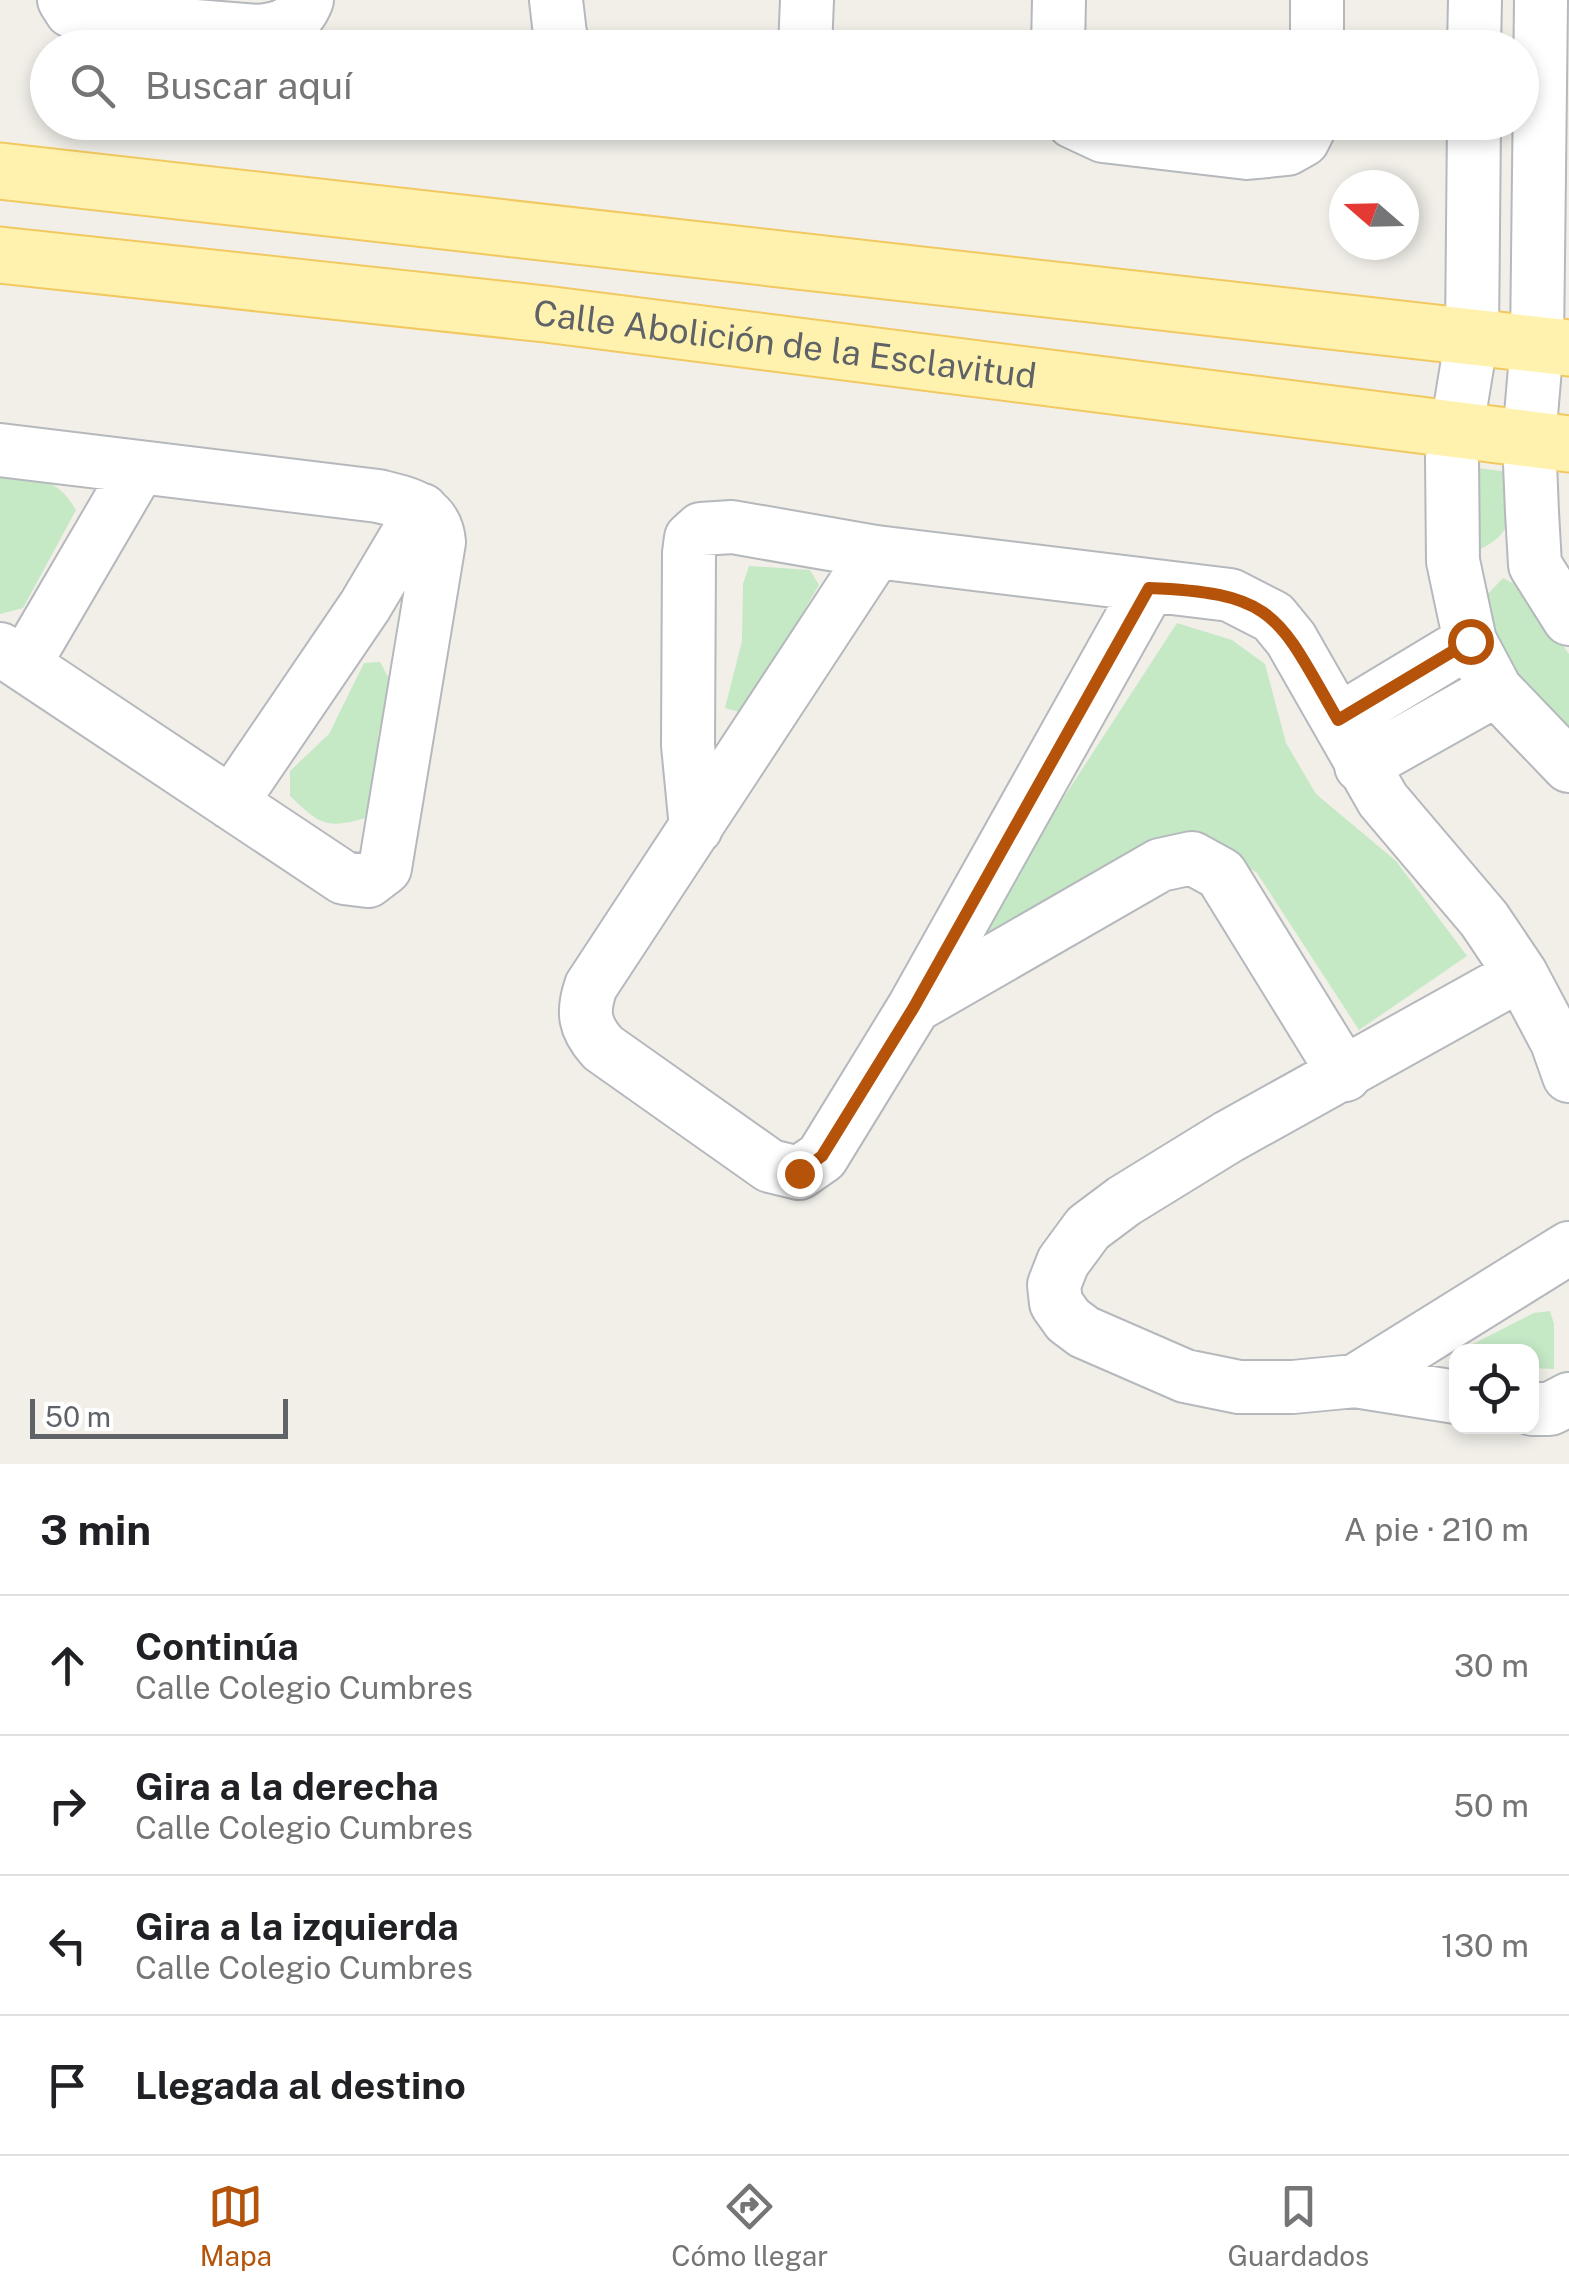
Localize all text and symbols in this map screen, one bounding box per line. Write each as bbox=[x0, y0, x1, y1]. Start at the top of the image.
search box bbox=[30, 30, 1539, 140]
icon: search bbox=[65, 58, 120, 113]
text: Buscar aquí bbox=[145, 63, 352, 108]
north arrow bbox=[1329, 170, 1419, 260]
street label: Calle Abolición de la Esclavitud bbox=[531, 292, 1039, 396]
route start bbox=[1448, 619, 1494, 665]
route end bbox=[777, 1151, 823, 1197]
map controls bbox=[1449, 1344, 1539, 1434]
button: locate bbox=[1449, 1344, 1539, 1434]
scale bar bbox=[30, 1394, 288, 1438]
text: 50 m bbox=[45, 1400, 111, 1433]
text: 3 min bbox=[40, 1505, 151, 1554]
text: A pie · 210 m bbox=[1344, 1511, 1529, 1548]
text: Continúa bbox=[135, 1624, 299, 1669]
icon: ahead bbox=[40, 1638, 95, 1693]
text: 30 m bbox=[1454, 1647, 1529, 1684]
text: Calle Colegio Cumbres bbox=[135, 1669, 473, 1706]
text: Gira a la derecha bbox=[135, 1764, 439, 1809]
icon: right bbox=[40, 1778, 95, 1833]
text: 50 m bbox=[1453, 1787, 1529, 1824]
text: Calle Colegio Cumbres bbox=[135, 1809, 473, 1846]
text: Gira a la izquierda bbox=[135, 1904, 459, 1949]
icon: left bbox=[40, 1918, 95, 1973]
text: 130 m bbox=[1441, 1927, 1529, 1964]
text: Calle Colegio Cumbres bbox=[135, 1949, 473, 1986]
icon: arrive bbox=[40, 2058, 95, 2113]
text: Llegada al destino bbox=[135, 2063, 466, 2108]
tab: Mapa bbox=[200, 2179, 272, 2272]
tab: Cómo llegar bbox=[671, 2179, 828, 2272]
tab: Guardados bbox=[1227, 2179, 1369, 2272]

